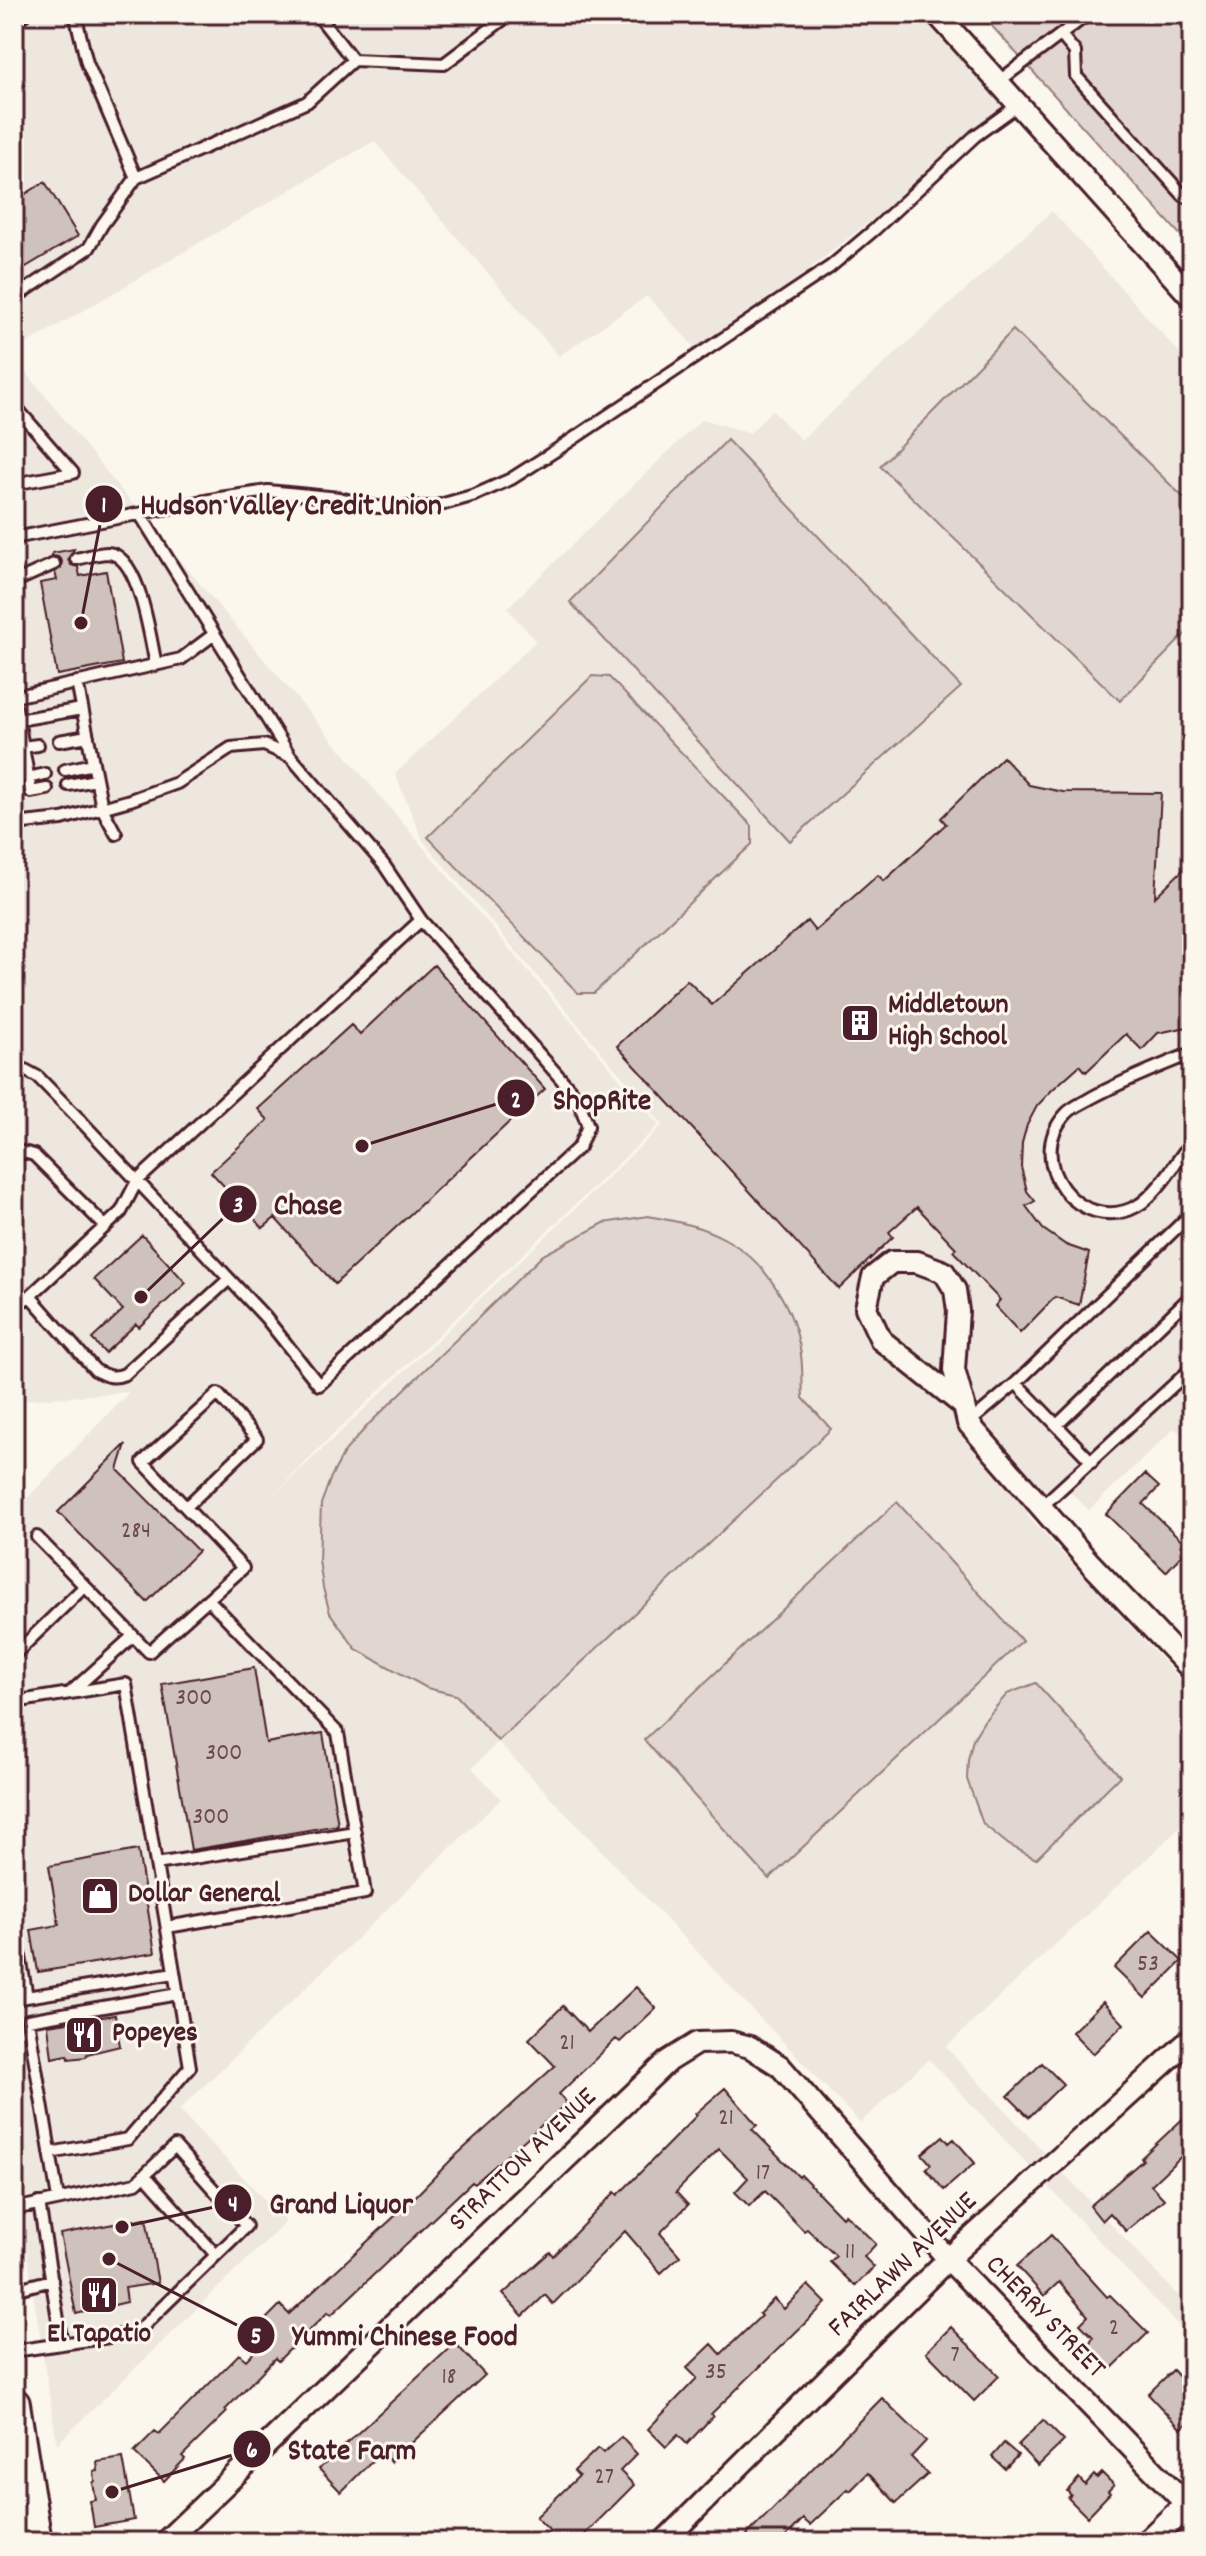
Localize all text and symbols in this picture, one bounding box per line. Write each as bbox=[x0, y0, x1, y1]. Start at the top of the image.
callout: Hudson Valley Credit Union bbox=[84, 477, 458, 531]
text: Hudson Valley Credit Union bbox=[140, 487, 442, 530]
text: 1 bbox=[101, 490, 107, 524]
place label: Middletown High School bbox=[888, 987, 1009, 1059]
building icon: Middletown High School bbox=[839, 1002, 881, 1044]
callout: ShopRite bbox=[496, 1071, 667, 1125]
text: ShopRite bbox=[553, 1082, 651, 1125]
text: 2 bbox=[511, 1085, 521, 1119]
callout: Chase bbox=[218, 1177, 358, 1231]
text: Chase bbox=[274, 1187, 342, 1230]
text: 3 bbox=[233, 1190, 243, 1224]
house number: 284 bbox=[121, 1515, 151, 1549]
house number: 300 bbox=[176, 1682, 212, 1716]
house number: 300 bbox=[206, 1737, 242, 1771]
house number: 300 bbox=[193, 1801, 229, 1835]
shop icon: Dollar General bbox=[79, 1875, 121, 1917]
place label: Dollar General bbox=[128, 1876, 280, 1916]
house number: 53 bbox=[1137, 1948, 1159, 1982]
restaurant icon: Popeyes bbox=[63, 2014, 105, 2056]
place label: Popeyes bbox=[112, 2015, 198, 2055]
house number: 21 bbox=[559, 2027, 575, 2061]
street label: STRATTON AVENUE bbox=[441, 2079, 607, 2242]
house number: 21 bbox=[718, 2102, 734, 2136]
house number: 17 bbox=[756, 2157, 770, 2191]
callout: Grand Liquor bbox=[213, 2176, 429, 2230]
street label: FAIRLAWN AVENUE bbox=[820, 2184, 988, 2348]
text: Grand Liquor bbox=[269, 2186, 414, 2229]
text: 4 bbox=[228, 2189, 238, 2223]
house number: 11 bbox=[845, 2236, 855, 2270]
street label: CHERRY STREET bbox=[975, 2247, 1113, 2389]
restaurant icon: El Tapatio bbox=[78, 2274, 120, 2316]
callout: Yummi Chinese Food bbox=[236, 2308, 534, 2362]
house number: 2 bbox=[1109, 2312, 1119, 2346]
place label: El Tapatio bbox=[47, 2316, 151, 2356]
text: Yummi Chinese Food bbox=[291, 2318, 518, 2361]
text: 5 bbox=[250, 2321, 262, 2355]
house number: 7 bbox=[950, 2339, 960, 2373]
house number: 35 bbox=[705, 2356, 727, 2390]
house number: 18 bbox=[442, 2361, 456, 2395]
callout: State Farm bbox=[232, 2422, 433, 2476]
text: State Farm bbox=[288, 2432, 416, 2475]
text: 6 bbox=[246, 2435, 258, 2469]
house number: 27 bbox=[594, 2461, 614, 2495]

